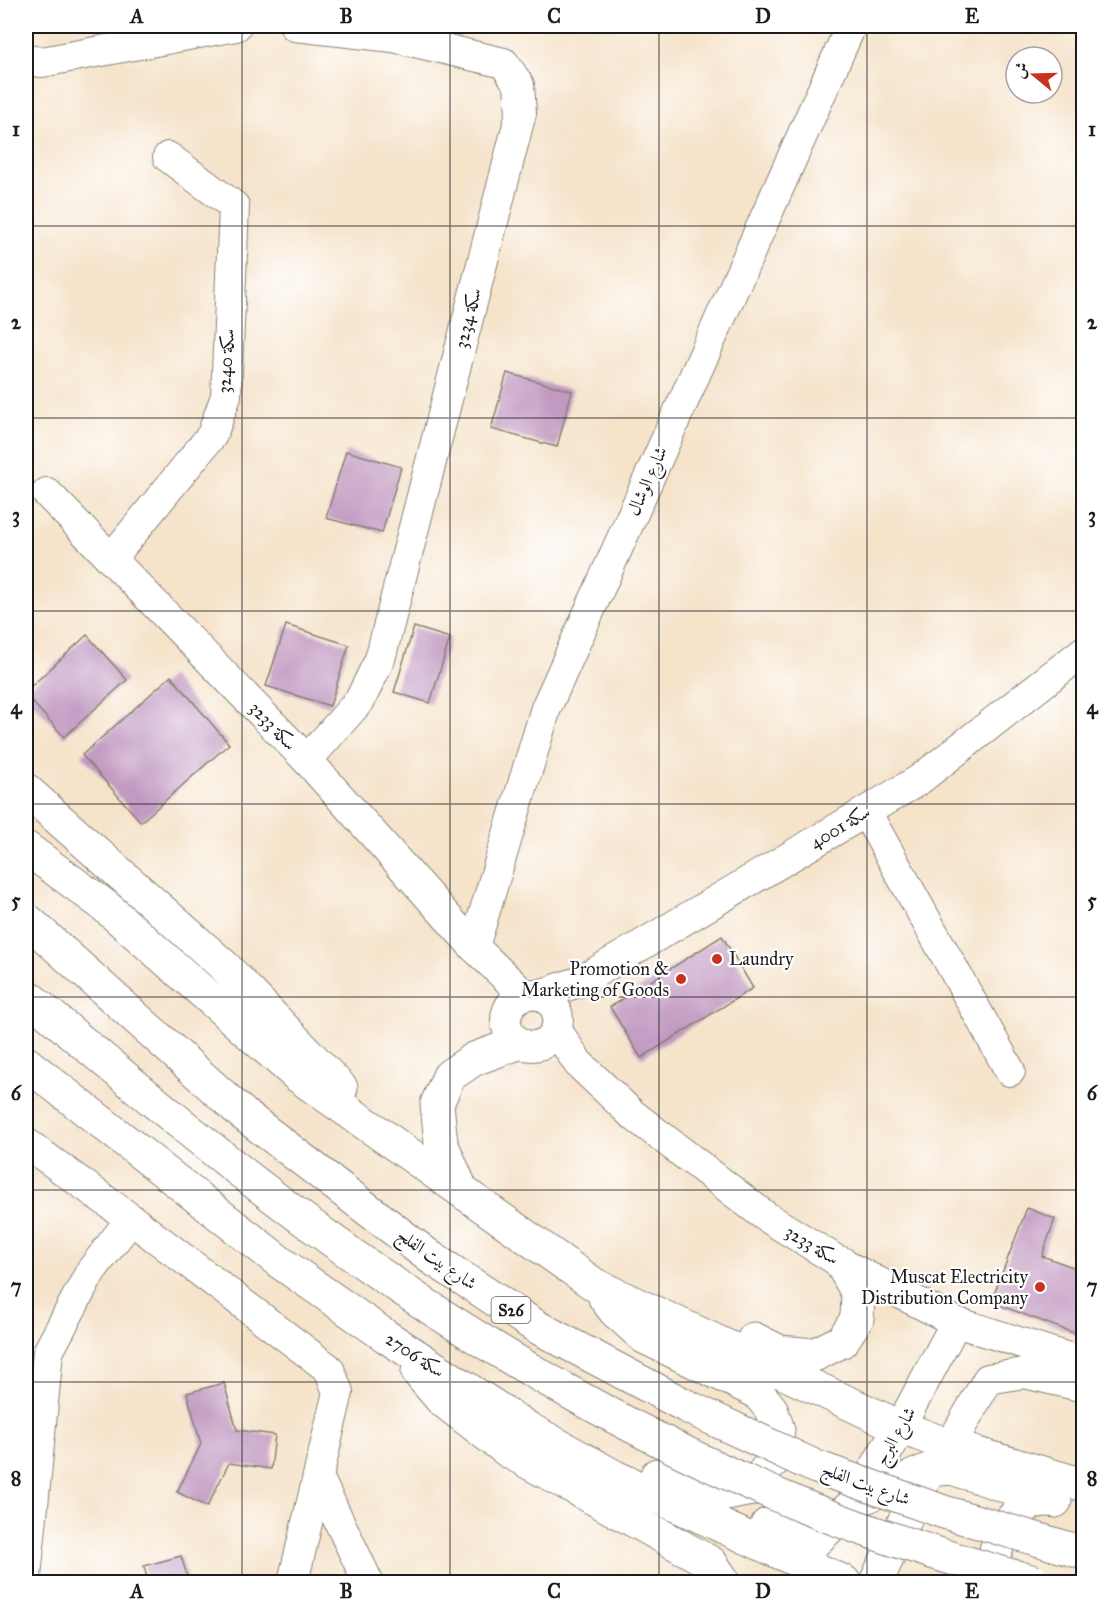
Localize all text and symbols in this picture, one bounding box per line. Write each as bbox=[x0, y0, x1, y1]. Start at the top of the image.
text: A bbox=[128, 4, 144, 28]
text: B bbox=[339, 4, 353, 28]
text: C bbox=[547, 4, 561, 28]
text: D bbox=[755, 4, 771, 28]
text: E bbox=[965, 4, 980, 28]
north arrow bbox=[1004, 45, 1064, 105]
text: ش bbox=[1009, 60, 1032, 81]
text: 1 bbox=[12, 117, 20, 141]
text: 1 bbox=[1088, 117, 1096, 141]
street label: سكة 3234 bbox=[450, 285, 486, 351]
text: 2 bbox=[11, 310, 22, 334]
text: 2 bbox=[1087, 310, 1098, 334]
street label: سكة 3240 bbox=[213, 328, 239, 394]
street label: شارع الوشال bbox=[622, 443, 676, 521]
text: 3 bbox=[12, 503, 20, 528]
text: 3 bbox=[1088, 503, 1096, 528]
text: 4 bbox=[10, 695, 22, 720]
text: 4 bbox=[1086, 695, 1098, 720]
street label: سكة 3233 bbox=[245, 697, 301, 755]
street label: سكة 4001 bbox=[806, 800, 874, 854]
text: 5 bbox=[11, 888, 21, 912]
text: 5 bbox=[1087, 888, 1097, 912]
place label: Laundry bbox=[729, 948, 794, 970]
marker: Laundry bbox=[710, 952, 724, 966]
place label: Promotion & Marketing of Goods bbox=[521, 958, 669, 1002]
marker: Promotion & Marketing of Goods bbox=[674, 972, 688, 986]
text: 6 bbox=[11, 1081, 23, 1105]
text: 6 bbox=[1087, 1081, 1099, 1105]
street label: سكة 3233 bbox=[781, 1220, 843, 1270]
street label: شارع بيت الفلج bbox=[390, 1223, 481, 1299]
place label: Muscat Electricity Distribution Company bbox=[861, 1266, 1029, 1309]
text: 7 bbox=[11, 1274, 22, 1298]
text: 7 bbox=[1087, 1274, 1098, 1298]
marker: Muscat Electricity Distribution Company bbox=[1033, 1280, 1047, 1294]
road number: S26 bbox=[492, 1297, 530, 1323]
street label: سكة 2706 bbox=[381, 1328, 449, 1382]
street label: شارع البرج bbox=[869, 1403, 925, 1472]
street label: شارع بيت الفلج bbox=[817, 1458, 913, 1515]
text: 8 bbox=[11, 1466, 21, 1490]
text: 8 bbox=[1087, 1466, 1097, 1490]
text: A bbox=[128, 1579, 144, 1603]
text: B bbox=[339, 1579, 353, 1603]
text: C bbox=[547, 1579, 561, 1603]
text: D bbox=[755, 1579, 771, 1603]
text: E bbox=[965, 1579, 980, 1603]

